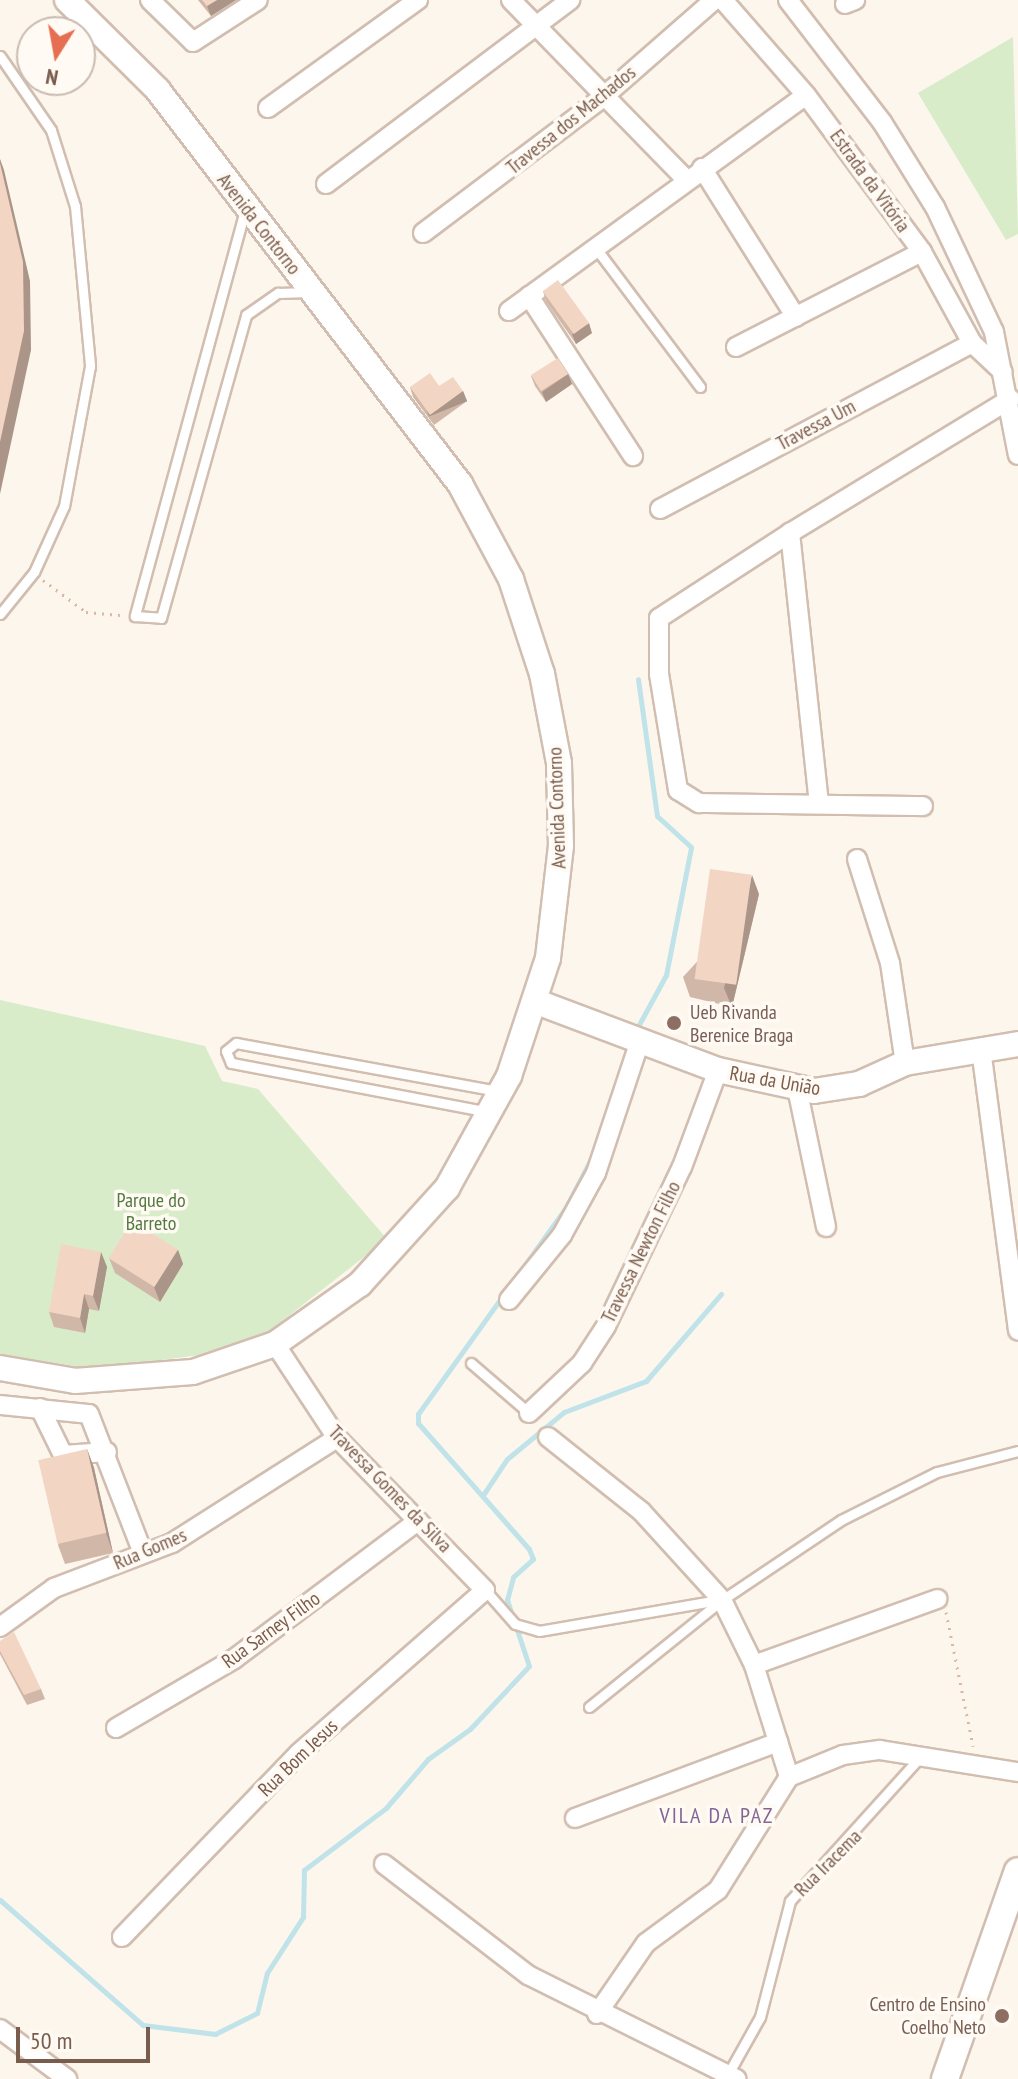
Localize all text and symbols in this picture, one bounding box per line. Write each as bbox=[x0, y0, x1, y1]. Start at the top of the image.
north arrow bbox=[16, 16, 96, 96]
street label: Travessa dos Machados bbox=[501, 60, 641, 180]
text: N bbox=[43, 63, 60, 92]
street label: Estrada da Vitória bbox=[825, 125, 915, 237]
street label: Avenida Contorno bbox=[212, 169, 306, 279]
street label: Travessa Um bbox=[772, 394, 860, 456]
street label: Avenida Contorno bbox=[543, 747, 571, 869]
place label: Ueb Rivanda Berenice Braga bbox=[690, 1000, 793, 1047]
marker: Ueb Rivanda Berenice Braga bbox=[665, 1014, 683, 1032]
street label: Rua da União bbox=[728, 1061, 822, 1101]
street label: Travessa Newton Filho bbox=[596, 1177, 686, 1327]
park label: Parque do Barreto bbox=[116, 1189, 186, 1236]
street label: Travessa Gomes da Silva bbox=[323, 1420, 457, 1558]
street label: Rua Gomes bbox=[110, 1523, 190, 1575]
street label: Rua Sarney Filho bbox=[217, 1586, 325, 1674]
street label: Rua Bom Jesus bbox=[253, 1714, 343, 1802]
district label: VILA DA PAZ bbox=[659, 1803, 775, 1829]
street label: Rua Iracema bbox=[790, 1825, 866, 1901]
place label: Centro de Ensino Coelho Neto bbox=[869, 1992, 986, 2039]
marker: Centro de Ensino Coelho Neto bbox=[993, 2007, 1011, 2025]
scale bar bbox=[20, 2011, 154, 2061]
text: 50 m bbox=[30, 2025, 72, 2056]

